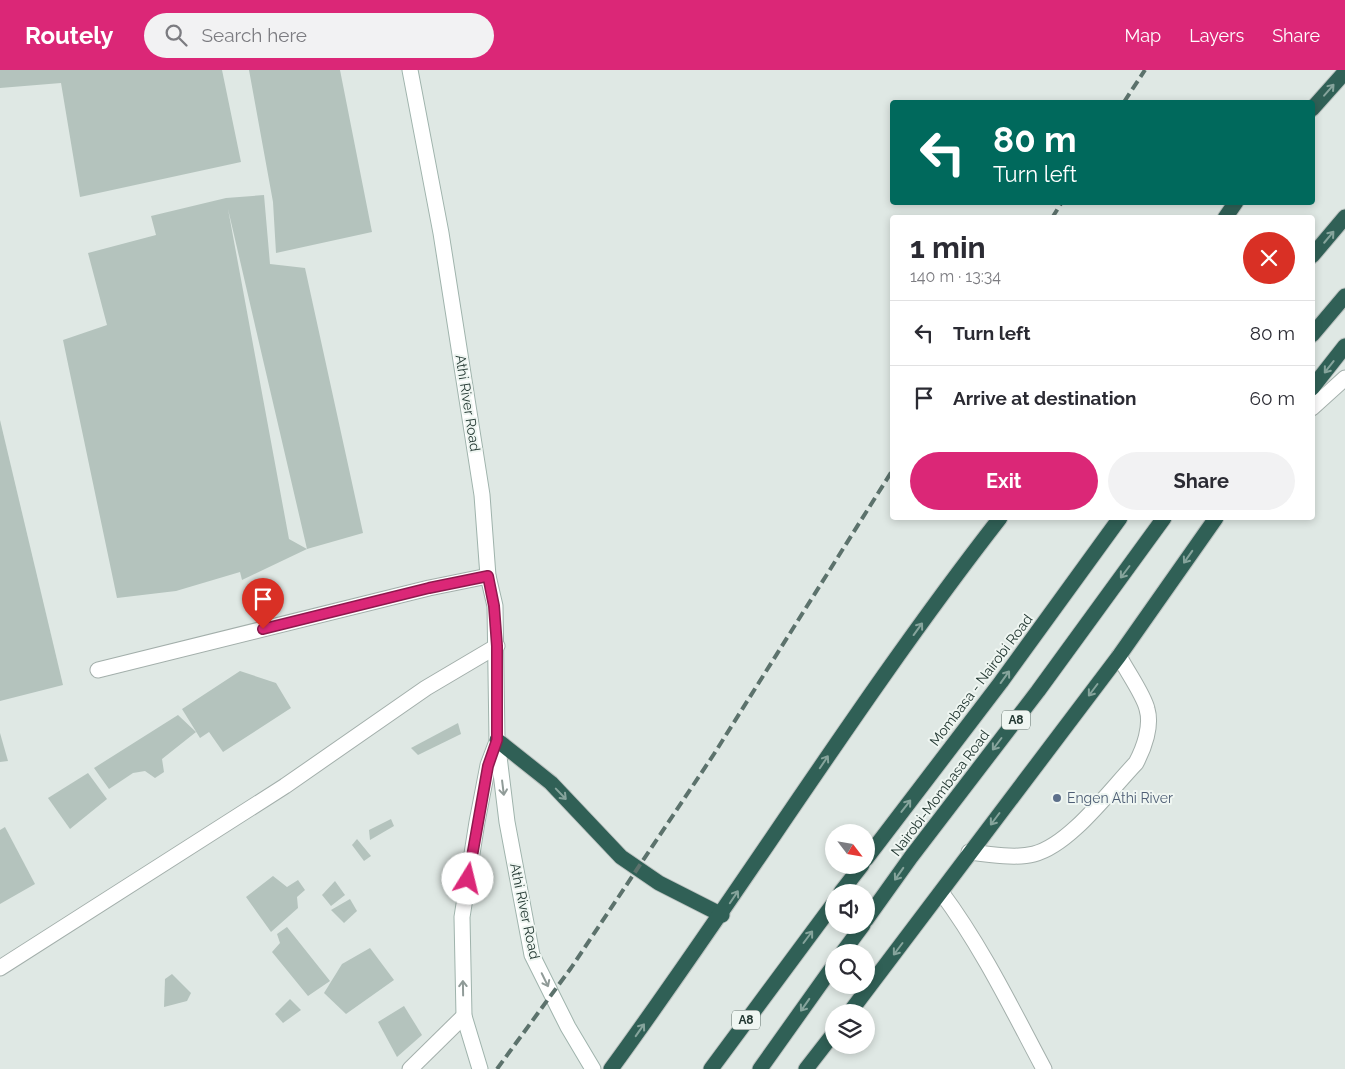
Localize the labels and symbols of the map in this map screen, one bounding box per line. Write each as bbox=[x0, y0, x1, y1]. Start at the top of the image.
one-way arrow bbox=[1323, 84, 1335, 97]
one-way arrow bbox=[1323, 230, 1334, 243]
street label: Athi River Road bbox=[452, 353, 484, 453]
one-way arrow bbox=[1323, 360, 1334, 373]
one-way arrow bbox=[1183, 550, 1193, 564]
one-way arrow bbox=[1120, 565, 1131, 578]
pin bbox=[242, 578, 284, 629]
street label: Mombasa - Nairobi Road bbox=[926, 611, 1036, 749]
one-way arrow bbox=[913, 623, 923, 637]
one-way arrow bbox=[1000, 670, 1010, 684]
one-way arrow bbox=[1088, 683, 1098, 697]
road number: A8 bbox=[1002, 710, 1030, 730]
street label: Nairobi-Mombasa Road bbox=[888, 727, 992, 859]
one-way arrow bbox=[992, 737, 1003, 750]
one-way arrow bbox=[819, 755, 829, 769]
one-way arrow bbox=[498, 780, 508, 796]
one-way arrow bbox=[555, 787, 567, 800]
place label: Engen Athi River bbox=[1067, 790, 1173, 806]
marker: Engen Athi River bbox=[1051, 792, 1063, 804]
one-way arrow bbox=[901, 800, 912, 813]
one-way arrow bbox=[989, 812, 1000, 825]
north arrow bbox=[825, 824, 875, 874]
position arrow bbox=[441, 852, 493, 904]
street label: Athi River Road bbox=[507, 861, 543, 961]
one-way arrow bbox=[894, 867, 904, 881]
one-way arrow bbox=[729, 890, 739, 904]
one-way arrow bbox=[803, 930, 813, 944]
one-way arrow bbox=[892, 942, 903, 955]
one-way arrow bbox=[541, 972, 550, 987]
one-way arrow bbox=[459, 980, 468, 996]
one-way arrow bbox=[800, 998, 811, 1011]
road number: A8 bbox=[732, 1010, 760, 1030]
one-way arrow bbox=[635, 1023, 645, 1037]

